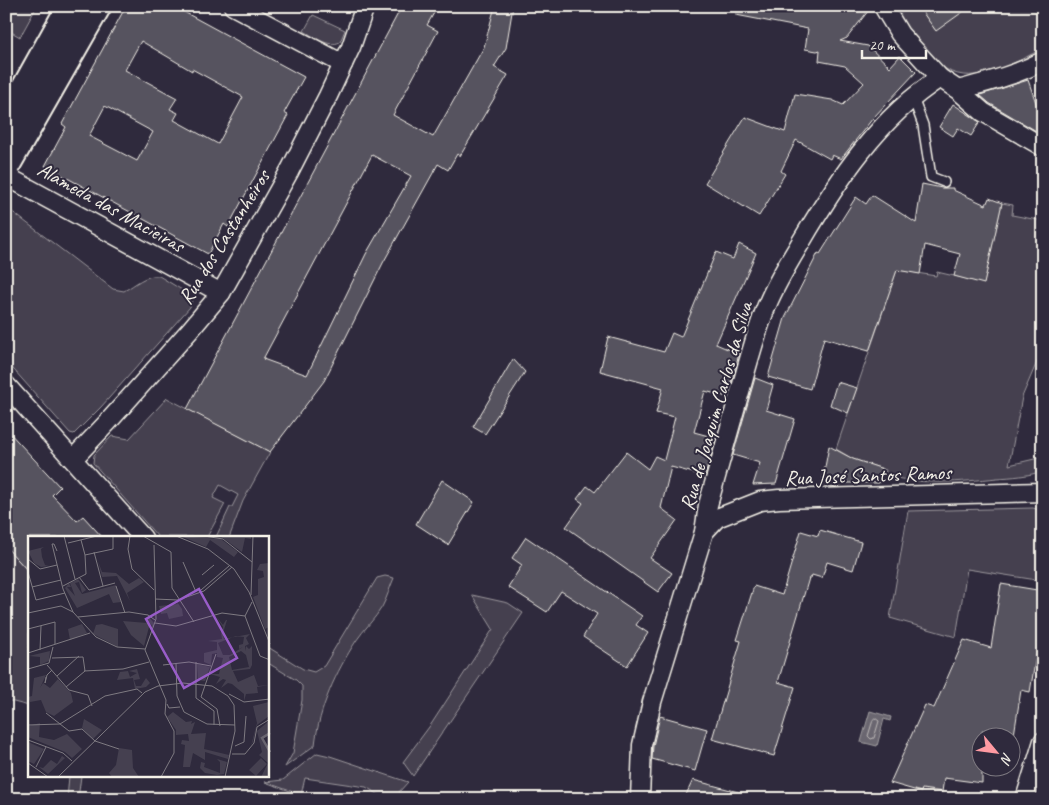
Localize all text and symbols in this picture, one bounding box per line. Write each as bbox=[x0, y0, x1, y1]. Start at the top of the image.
scale bar bbox=[862, 28, 925, 60]
text: 20 m bbox=[869, 36, 896, 55]
street label: Alameda das Macieiras bbox=[33, 156, 191, 259]
street label: Rua dos Castanheiros bbox=[172, 164, 277, 309]
street label: Rua de Joaquim Carlos da Silva bbox=[674, 297, 759, 513]
street label: Rua José Santos Ramos bbox=[784, 459, 953, 491]
inset map bbox=[28, 536, 269, 778]
north arrow bbox=[972, 728, 1022, 778]
text: N bbox=[996, 750, 1016, 768]

